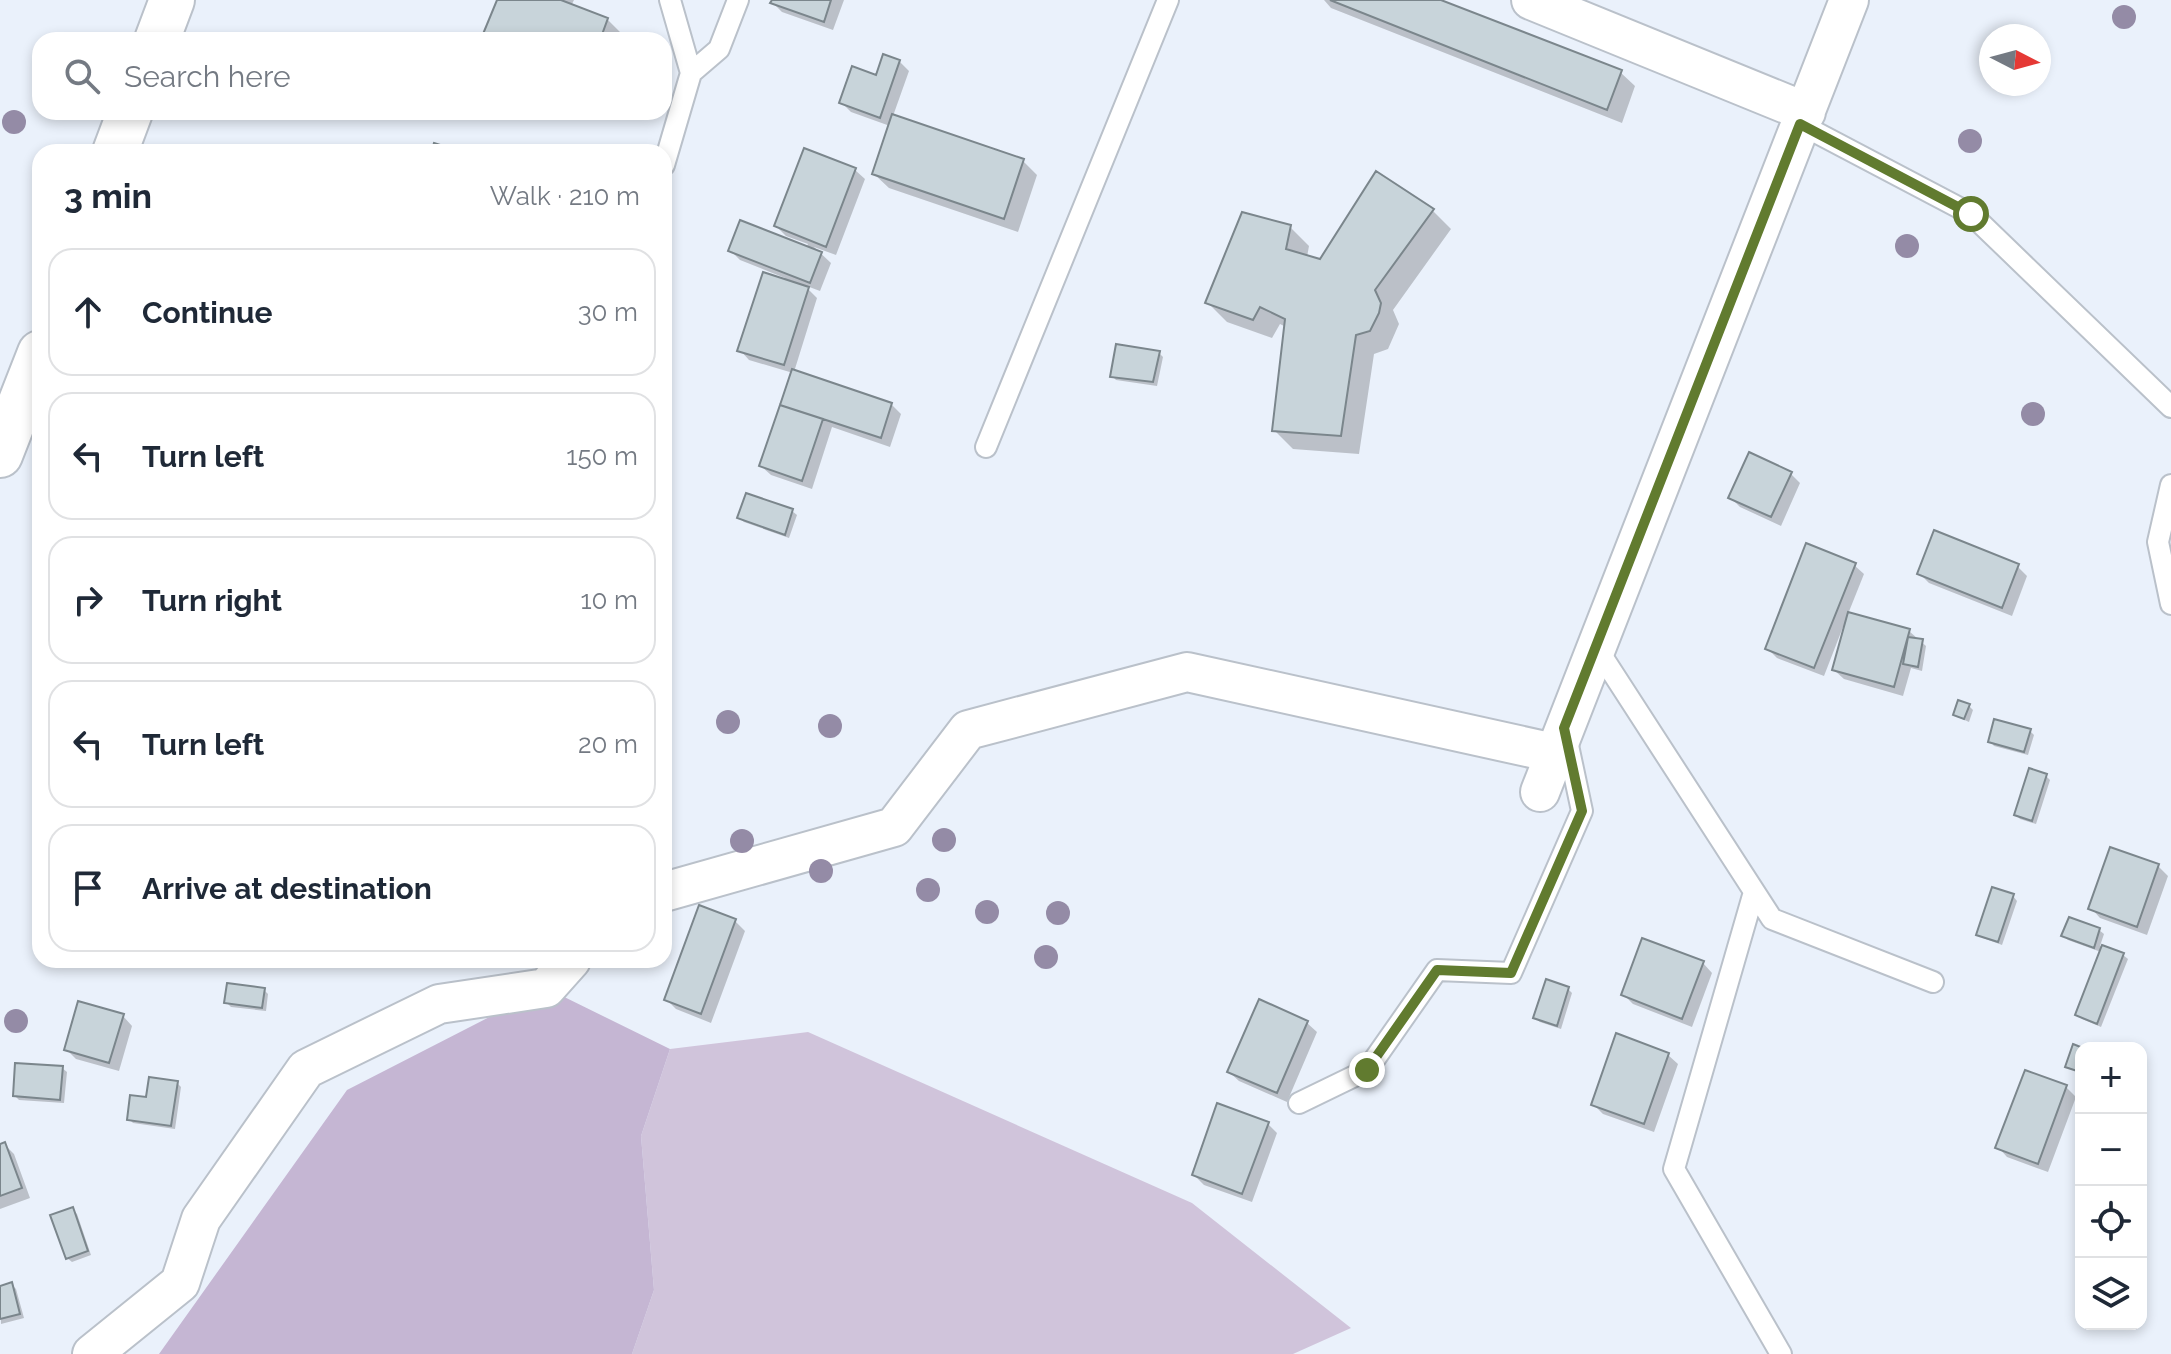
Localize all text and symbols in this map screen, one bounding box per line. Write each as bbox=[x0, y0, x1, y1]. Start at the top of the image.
north arrow bbox=[1979, 24, 2051, 96]
search box bbox=[32, 32, 672, 120]
icon: search bbox=[60, 54, 104, 98]
text: Search here bbox=[124, 59, 291, 94]
text: 3 min bbox=[64, 176, 152, 216]
text: Walk · 210 m bbox=[490, 181, 640, 211]
route start bbox=[1953, 196, 1989, 232]
icon: ahead bbox=[66, 290, 110, 334]
text: Continue bbox=[142, 295, 273, 330]
text: 30 m bbox=[578, 297, 638, 327]
icon: left bbox=[66, 434, 110, 478]
text: Turn left bbox=[142, 439, 264, 474]
text: 150 m bbox=[566, 441, 638, 471]
icon: right bbox=[66, 578, 110, 622]
text: Turn right bbox=[142, 583, 282, 618]
text: 10 m bbox=[580, 585, 638, 615]
icon: left bbox=[66, 722, 110, 766]
text: Turn left bbox=[142, 727, 264, 762]
text: 20 m bbox=[578, 729, 638, 759]
icon: arrive bbox=[66, 866, 110, 910]
text: Arrive at destination bbox=[142, 871, 432, 906]
map controls bbox=[2075, 1042, 2147, 1330]
button: + bbox=[2075, 1042, 2147, 1114]
route end bbox=[1349, 1052, 1385, 1088]
button: − bbox=[2075, 1114, 2147, 1186]
button: locate bbox=[2075, 1186, 2147, 1258]
button: layers bbox=[2075, 1258, 2147, 1330]

